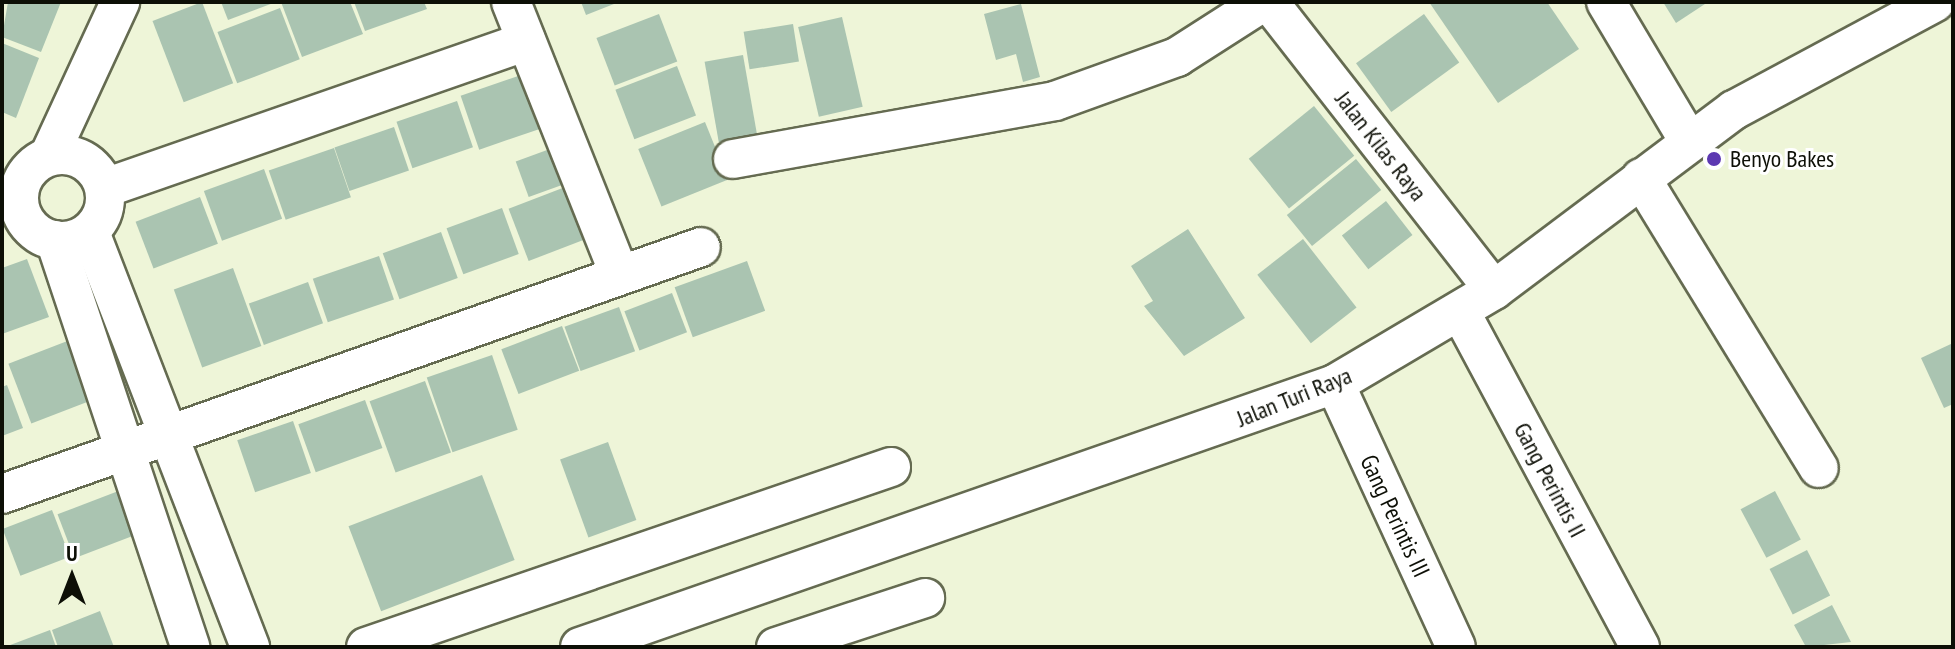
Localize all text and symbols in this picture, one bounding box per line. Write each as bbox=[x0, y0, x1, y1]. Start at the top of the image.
street label: Jalan Kilas Raya bbox=[1329, 85, 1433, 207]
place label: Benyo Bakes bbox=[1730, 145, 1834, 173]
marker: Benyo Bakes bbox=[1705, 150, 1723, 168]
street label: Jalan Turi Raya bbox=[1232, 361, 1356, 433]
street label: Gang Perintis II bbox=[1508, 418, 1592, 542]
street label: Gang Perintis III bbox=[1354, 450, 1436, 582]
north arrow bbox=[32, 537, 112, 617]
text: U bbox=[66, 539, 78, 567]

